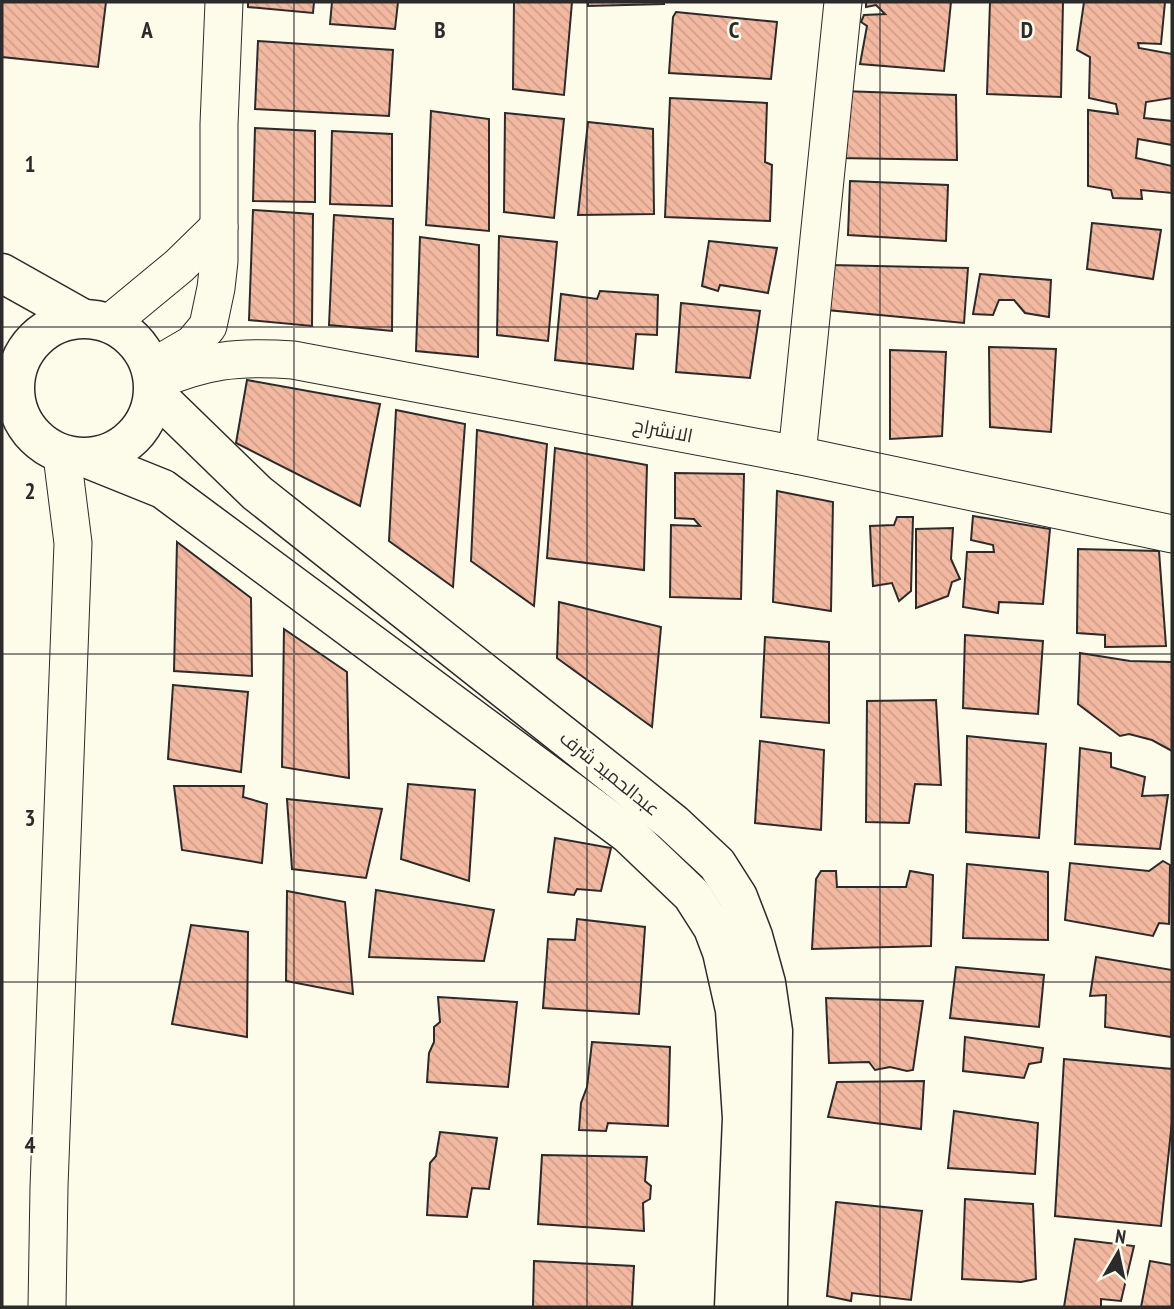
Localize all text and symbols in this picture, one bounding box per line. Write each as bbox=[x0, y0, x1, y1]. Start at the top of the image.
text: A bbox=[140, 15, 153, 44]
text: B bbox=[434, 15, 446, 44]
text: C bbox=[729, 15, 740, 44]
text: D bbox=[1021, 15, 1033, 44]
text: 1 bbox=[25, 149, 36, 178]
street label: الانشراح bbox=[631, 412, 695, 449]
text: 2 bbox=[25, 476, 36, 505]
street label: عبدالحميد شرف bbox=[555, 725, 665, 821]
text: 3 bbox=[25, 803, 36, 832]
text: 4 bbox=[25, 1130, 36, 1159]
north arrow bbox=[1083, 1218, 1153, 1288]
text: N bbox=[1114, 1224, 1128, 1249]

